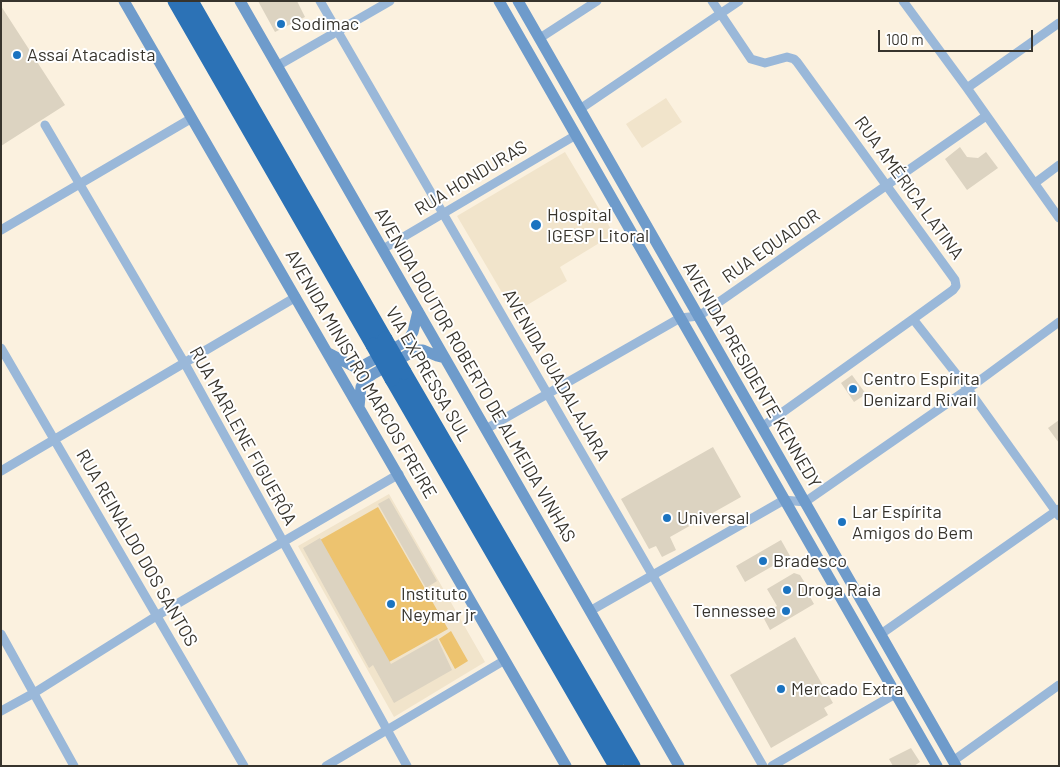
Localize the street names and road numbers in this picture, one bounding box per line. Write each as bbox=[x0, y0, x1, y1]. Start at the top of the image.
street label: RUA AMÉRICA LATINA bbox=[850, 112, 968, 264]
street label: RUA HONDURAS bbox=[411, 136, 531, 220]
street label: AVENIDA DOUTOR ROBERTO DE ALMEIDA VINHAS bbox=[370, 204, 580, 546]
street label: RUA EQUADOR bbox=[718, 204, 824, 288]
street label: AVENIDA MINISTRO MARCOS FREIRE bbox=[281, 246, 441, 502]
street label: AVENIDA PRESIDENTE KENNEDY bbox=[678, 258, 826, 492]
street label: AVENIDA GUADALAJARA bbox=[498, 285, 614, 465]
street label: VIA EXPRESSA SUL bbox=[381, 303, 475, 445]
street label: RUA MARLENE FIGUERÔA bbox=[185, 343, 301, 529]
street label: RUA REINALDO DOS SANTOS bbox=[72, 446, 202, 650]

